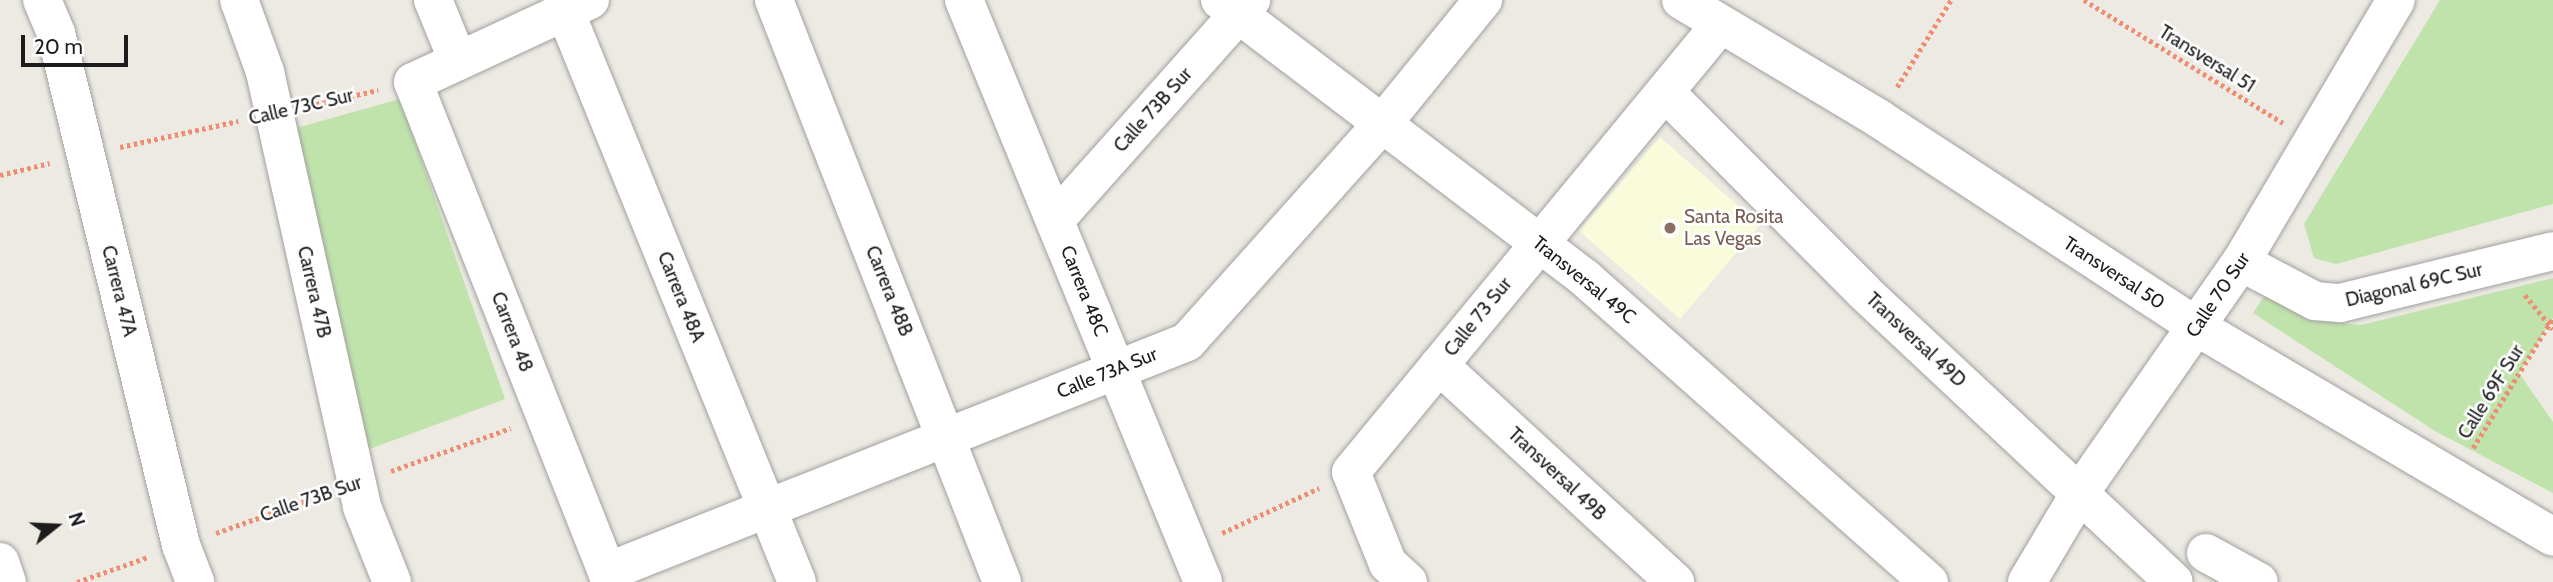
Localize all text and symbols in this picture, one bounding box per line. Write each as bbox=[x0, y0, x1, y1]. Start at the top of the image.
street label: Transversal 51 bbox=[2155, 20, 2259, 98]
scale bar bbox=[24, 21, 131, 65]
text: 20 m bbox=[34, 34, 83, 59]
street label: Calle 73B Sur bbox=[1109, 63, 1197, 157]
street label: Calle 73C Sur bbox=[247, 84, 355, 130]
place label: Santa Rosita Las Vegas bbox=[1684, 206, 1783, 250]
marker: Santa Rosita Las Vegas bbox=[1662, 220, 1678, 236]
street label: Transversal 49C bbox=[1528, 231, 1640, 329]
street label: Transversal 50 bbox=[2059, 232, 2169, 314]
street label: Carrera 48B bbox=[861, 242, 917, 340]
street label: Carrera 48C bbox=[1055, 242, 1113, 340]
street label: Carrera 47A bbox=[97, 243, 141, 339]
street label: Carrera 47B bbox=[292, 244, 336, 340]
street label: Carrera 48A bbox=[652, 248, 710, 346]
street label: Calle 70 Sur bbox=[2181, 248, 2255, 342]
street label: Diagonal 69C Sur bbox=[2343, 258, 2485, 312]
street label: Calle 73 Sur bbox=[1439, 273, 1517, 361]
street label: Transversal 49D bbox=[1861, 288, 1971, 392]
street label: Carrera 48 bbox=[486, 289, 538, 375]
street label: Calle 69F Sur bbox=[2453, 341, 2529, 443]
street label: Calle 73A Sur bbox=[1053, 342, 1161, 404]
street label: Transversal 49B bbox=[1503, 423, 1611, 525]
street label: Calle 73B Sur bbox=[257, 471, 365, 527]
north arrow bbox=[21, 491, 91, 561]
text: N bbox=[63, 509, 89, 529]

